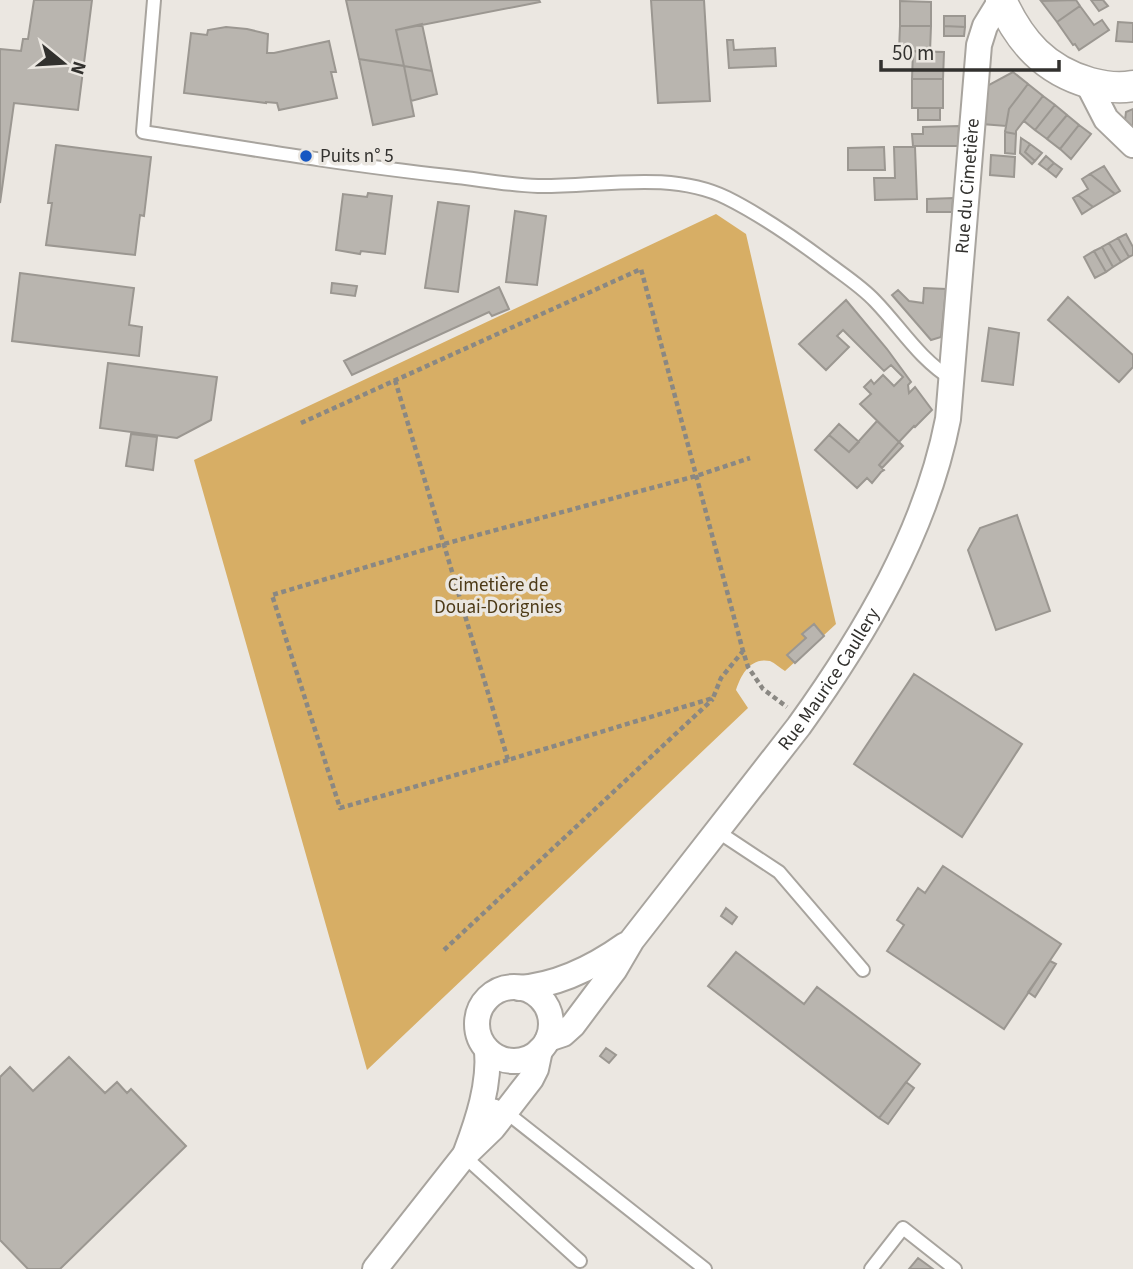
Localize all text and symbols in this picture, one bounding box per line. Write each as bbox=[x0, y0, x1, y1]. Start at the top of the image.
north arrow bbox=[28, 28, 98, 98]
scale bar bbox=[881, 28, 1060, 72]
text: 50 m bbox=[892, 38, 934, 68]
text: N bbox=[63, 58, 93, 78]
street label: Rue du Cimetière bbox=[948, 117, 986, 255]
place label: Puits n° 5 bbox=[320, 143, 394, 170]
marker: Puits n° 5 bbox=[298, 148, 314, 164]
park label: Cimetière de Douai-Dorignies bbox=[434, 572, 562, 621]
street label: Rue Maurice Caullery bbox=[771, 602, 886, 756]

